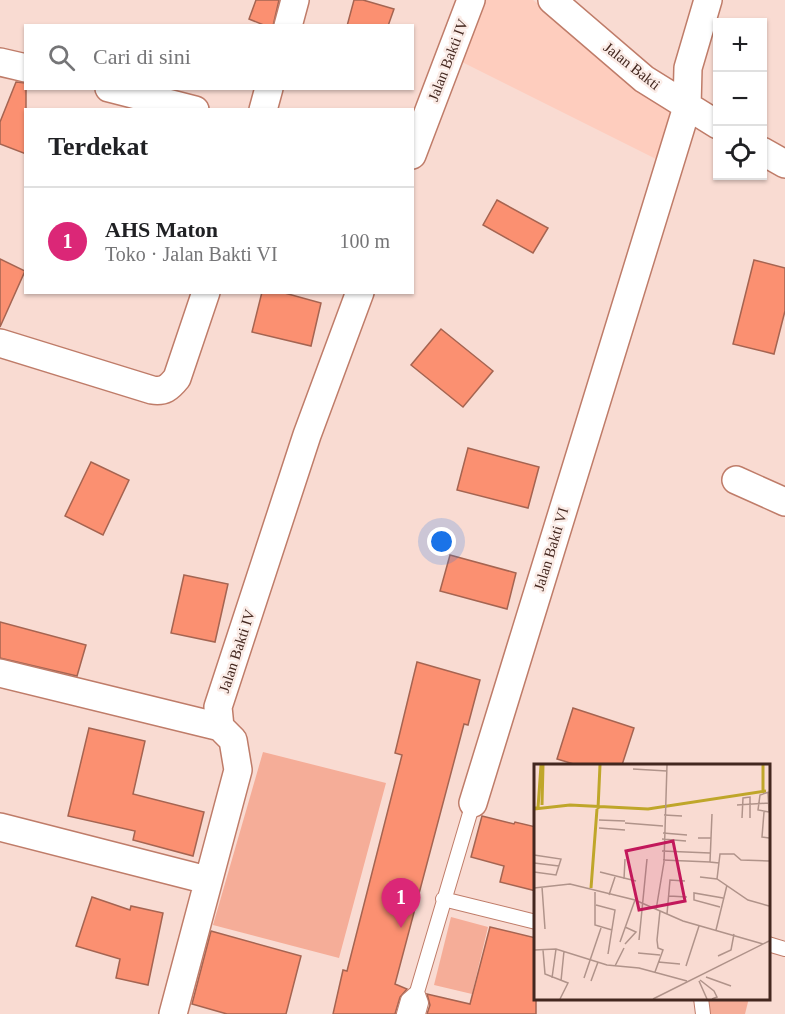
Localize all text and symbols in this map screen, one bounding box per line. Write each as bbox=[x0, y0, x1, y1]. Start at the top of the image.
street label: Jalan Bakti IV bbox=[425, 17, 471, 103]
map controls bbox=[713, 18, 767, 180]
button: + bbox=[713, 18, 767, 72]
search box bbox=[24, 24, 414, 90]
street label: Jalan Bakti bbox=[601, 39, 663, 93]
icon: search bbox=[45, 41, 78, 74]
text: Cari di sini bbox=[93, 44, 191, 69]
button: − bbox=[713, 72, 767, 126]
button: locate bbox=[713, 126, 767, 180]
text: Terdekat bbox=[48, 132, 148, 161]
text: AHS Maton bbox=[105, 217, 218, 242]
text: 1 bbox=[63, 230, 73, 252]
text: 100 m bbox=[339, 230, 390, 252]
text: Toko · Jalan Bakti VI bbox=[105, 243, 278, 265]
street label: Jalan Bakti VI bbox=[531, 505, 571, 593]
your location bbox=[427, 527, 456, 556]
street label: Jalan Bakti IV bbox=[216, 607, 258, 695]
inset map bbox=[534, 764, 770, 999]
pin: 1 bbox=[382, 878, 420, 928]

